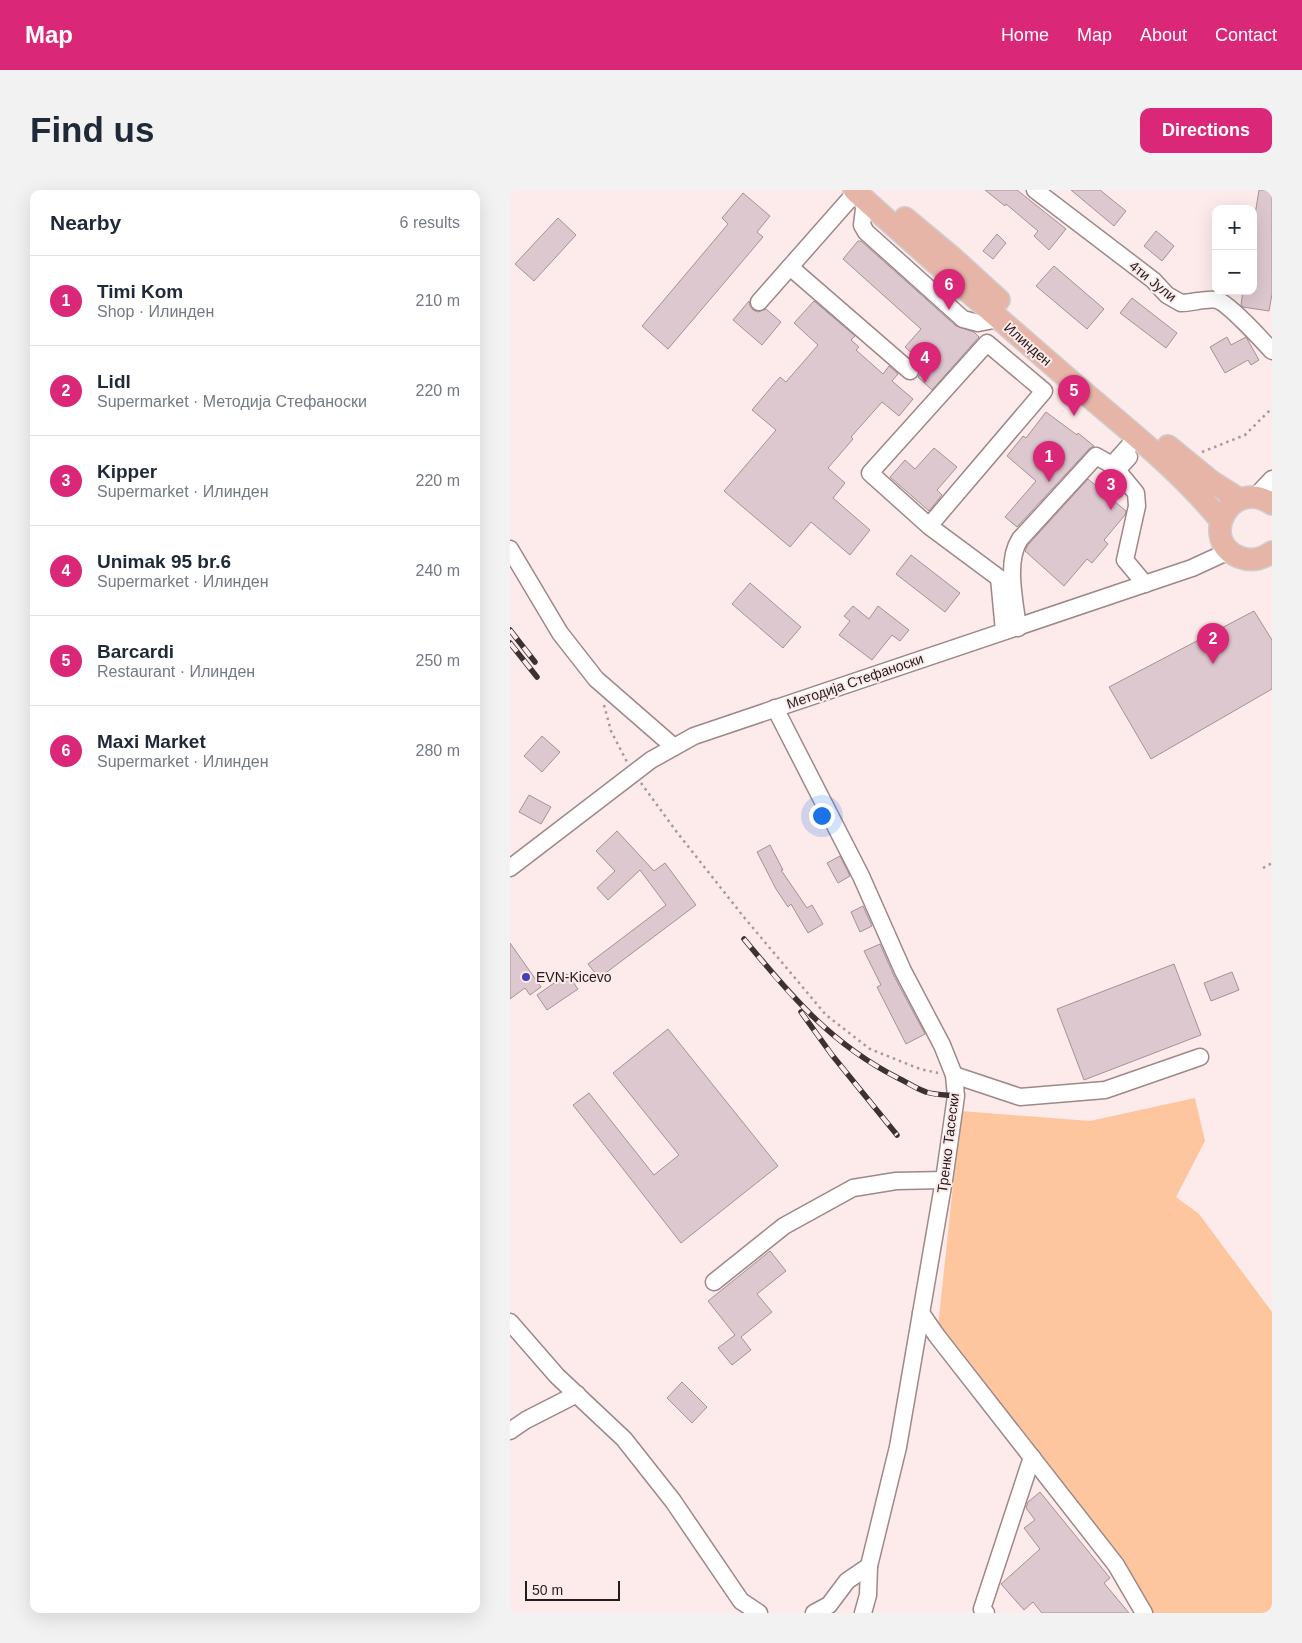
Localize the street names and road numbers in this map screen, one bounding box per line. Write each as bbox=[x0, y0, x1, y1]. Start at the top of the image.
street label: 4ти Јули bbox=[1126, 257, 1180, 305]
street label: Илинден bbox=[1001, 319, 1055, 369]
street label: Методија Стефаноски bbox=[785, 650, 925, 712]
street label: Тренко Тасески bbox=[934, 1092, 962, 1194]

